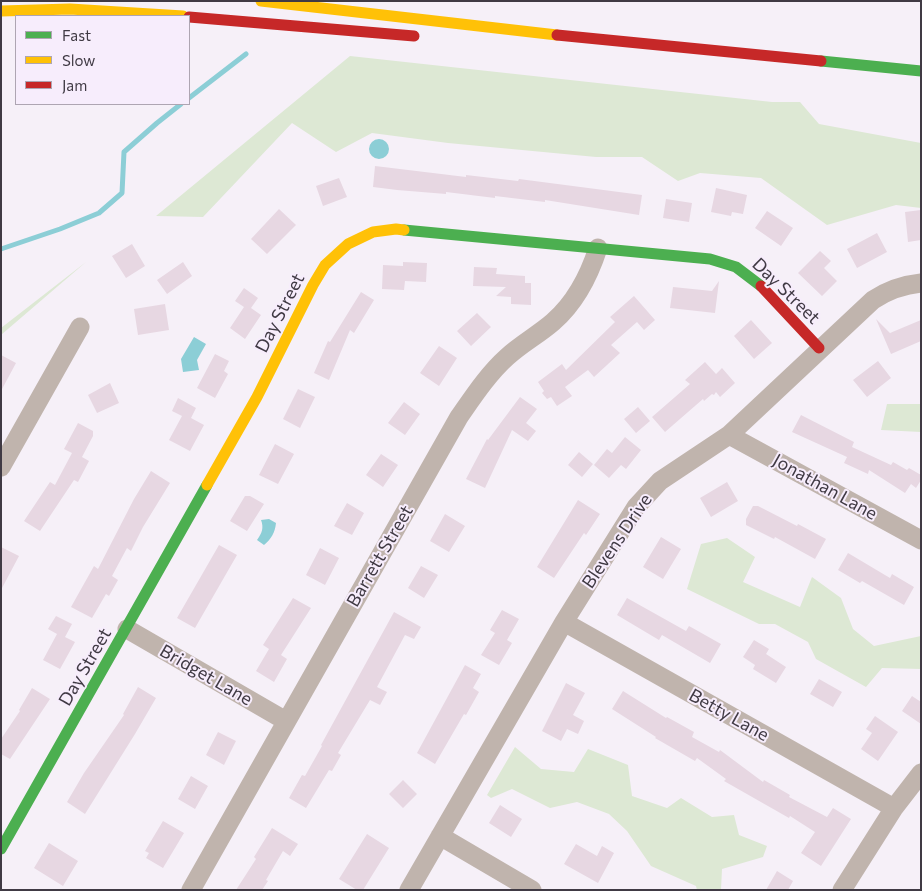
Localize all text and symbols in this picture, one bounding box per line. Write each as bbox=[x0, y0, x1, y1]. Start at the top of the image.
legend bbox=[15, 15, 190, 105]
text: Fast bbox=[62, 26, 91, 44]
text: Slow bbox=[62, 51, 95, 69]
text: Jam bbox=[62, 76, 87, 94]
street label: Day Street bbox=[748, 253, 824, 329]
street label: Day Street bbox=[251, 270, 309, 356]
street label: Jonathan Lane bbox=[769, 449, 881, 525]
street label: Blevens Drive bbox=[577, 490, 657, 592]
street label: Barrett Street bbox=[342, 501, 418, 611]
street label: Day Street bbox=[54, 624, 116, 710]
street label: Bridget Lane bbox=[156, 640, 256, 710]
street label: Betty Lane bbox=[685, 684, 773, 746]

